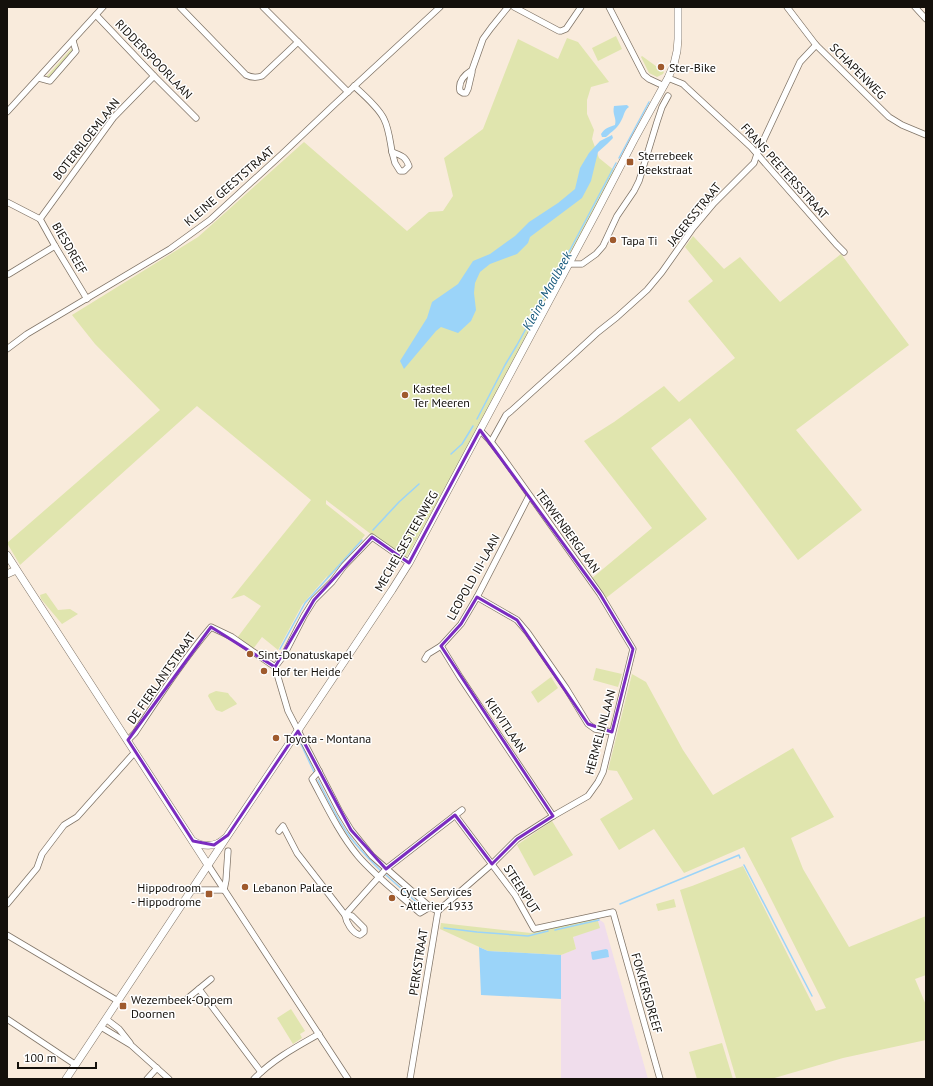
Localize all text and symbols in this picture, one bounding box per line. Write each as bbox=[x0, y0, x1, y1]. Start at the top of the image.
street label: RIDDERSPOORLAAN bbox=[112, 16, 196, 102]
street label: SCHAPENWEG bbox=[827, 40, 889, 102]
place label: Ster-Bike bbox=[669, 60, 716, 75]
marker: Ster-Bike bbox=[656, 62, 666, 72]
street label: BOTERBLOEMLAAN bbox=[49, 95, 123, 183]
street label: FRANS PEETERSSTRAAT bbox=[738, 120, 832, 222]
street label: KLEINE GEESTSTRAAT bbox=[181, 143, 277, 229]
place label: Sterrebeek Beekstraat bbox=[638, 148, 693, 177]
marker: Sterrebeek Beekstraat bbox=[625, 157, 635, 167]
street label: JAGERSSTRAAT bbox=[663, 179, 724, 250]
street label: BIESDREEF bbox=[49, 219, 91, 277]
place label: Tapa Ti bbox=[621, 233, 658, 248]
marker: Tapa Ti bbox=[608, 235, 618, 245]
water label: Kleine Maalbeek bbox=[518, 248, 576, 333]
place label: Kasteel Ter Meeren bbox=[413, 381, 470, 410]
marker: Kasteel Ter Meeren bbox=[400, 390, 410, 400]
street label: TERWENBERGLAAN bbox=[533, 486, 603, 576]
street label: MECHELSESTEENWEG bbox=[371, 488, 441, 594]
street label: LEOPOLD III-LAAN bbox=[443, 531, 503, 623]
street label: DE FIERLANTSTRAAT bbox=[124, 629, 198, 727]
place label: Sint-Donatuskapel bbox=[258, 647, 353, 662]
marker: Sint-Donatuskapel bbox=[245, 649, 255, 659]
place label: Hof ter Heide bbox=[272, 664, 341, 679]
marker: Hof ter Heide bbox=[259, 666, 269, 676]
street label: HERMELIJNLAAN bbox=[581, 688, 619, 776]
street label: KIEVITLAAN bbox=[482, 695, 530, 755]
place label: Toyota - Montana bbox=[284, 731, 371, 746]
marker: Toyota - Montana bbox=[271, 733, 281, 743]
street label: STEENPUT bbox=[501, 862, 543, 916]
place label: Hippodroom - Hippodrome bbox=[131, 880, 201, 909]
place label: Lebanon Palace bbox=[253, 880, 333, 895]
marker: Lebanon Palace bbox=[240, 882, 250, 892]
place label: Cycle Services - Atlerier 1933 bbox=[400, 884, 474, 913]
marker: Hippodroom - Hippodrome bbox=[204, 889, 214, 899]
marker: Cycle Services - Atlerier 1933 bbox=[387, 893, 397, 903]
street label: PERKSTRAAT bbox=[405, 927, 431, 996]
street label: FOKKERSDREEF bbox=[628, 951, 666, 1035]
place label: Wezembeek-Oppem Doornen bbox=[131, 992, 233, 1021]
marker: Wezembeek-Oppem Doornen bbox=[118, 1001, 128, 1011]
scale bar bbox=[18, 1044, 96, 1070]
text: 100 m bbox=[24, 1050, 57, 1065]

